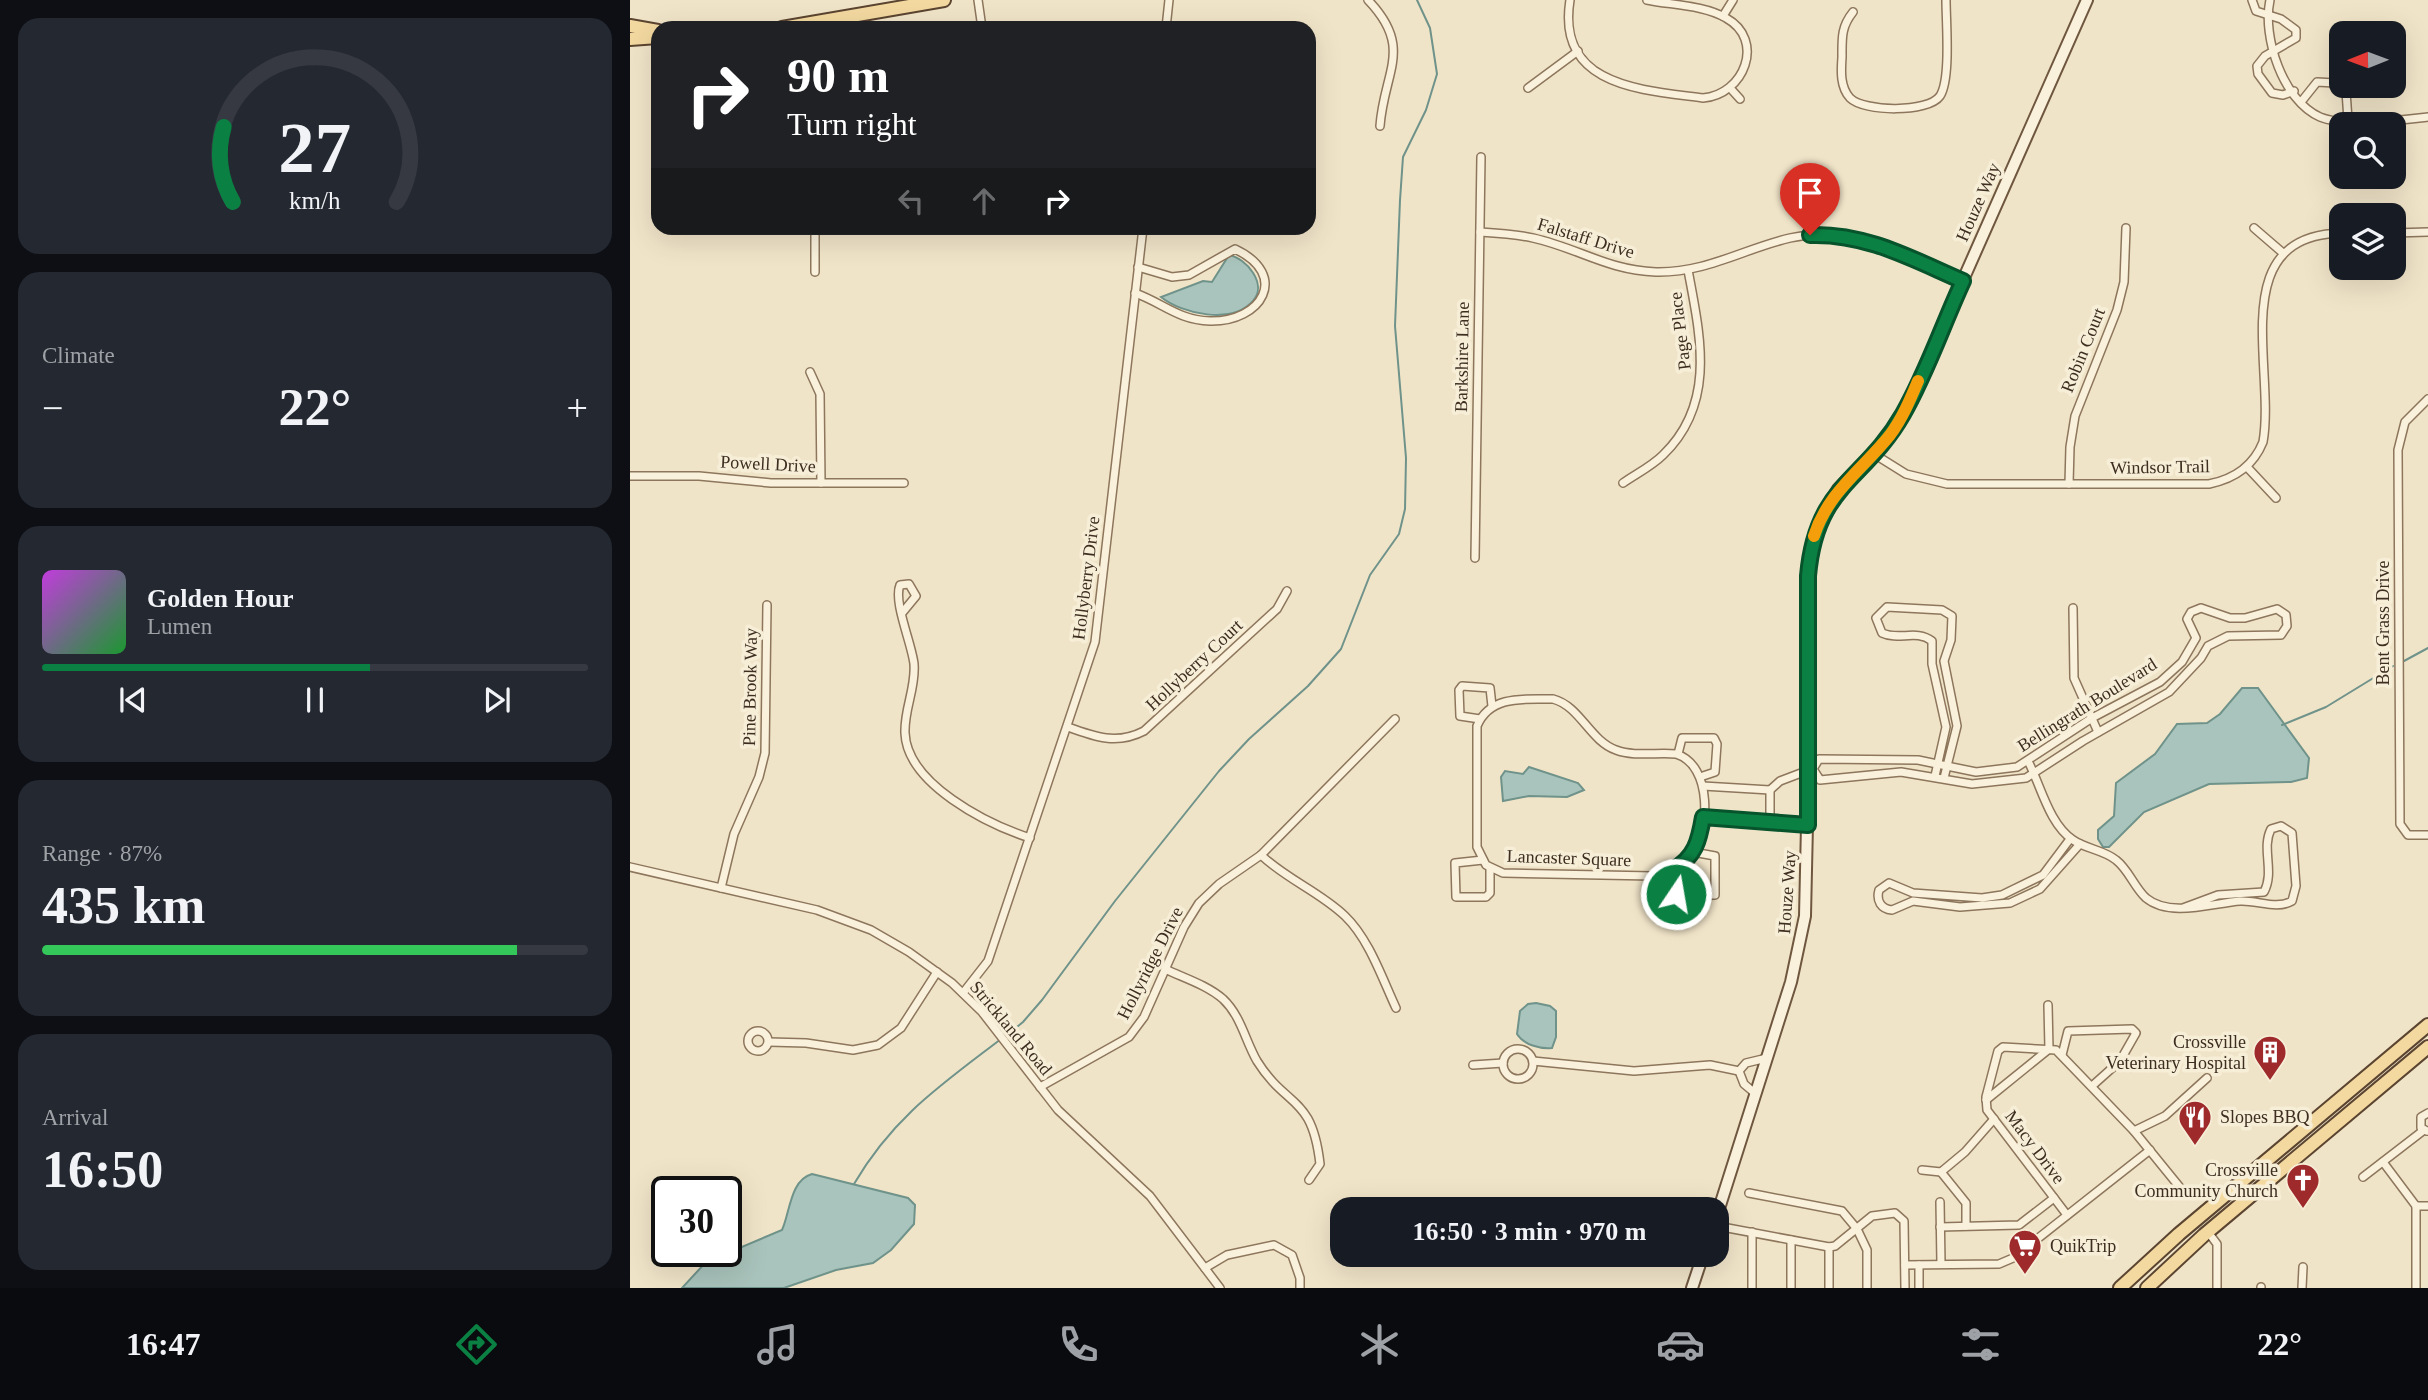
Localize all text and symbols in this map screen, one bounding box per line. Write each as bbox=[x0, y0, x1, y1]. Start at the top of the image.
north arrow bbox=[2329, 21, 2406, 98]
map controls bbox=[2329, 21, 2406, 280]
text: 90 m bbox=[787, 48, 889, 103]
icon: right bbox=[672, 49, 763, 140]
text: Turn right bbox=[787, 106, 917, 142]
text: 27 bbox=[279, 107, 351, 188]
button: search bbox=[2329, 112, 2406, 189]
street label: Houze Way bbox=[1952, 160, 2004, 244]
pin bbox=[1780, 163, 1840, 235]
icon: arrive bbox=[1791, 174, 1829, 212]
icon: left bbox=[892, 182, 930, 220]
icon: ahead bbox=[965, 182, 1003, 220]
icon: right bbox=[1038, 182, 1076, 220]
text: km/h bbox=[289, 187, 341, 214]
button: layers bbox=[2329, 203, 2406, 280]
street label: Falstaff Drive bbox=[1535, 214, 1637, 262]
street label: Page Place bbox=[1665, 291, 1695, 371]
street label: Barkshire Lane bbox=[1451, 302, 1473, 412]
street label: Robin Court bbox=[2057, 305, 2109, 395]
text: Climate bbox=[42, 343, 115, 368]
text: 22° bbox=[279, 379, 351, 436]
text: − bbox=[42, 387, 63, 429]
text: + bbox=[567, 387, 588, 429]
street label: Powell Drive bbox=[720, 452, 816, 476]
street label: Windsor Trail bbox=[2110, 456, 2210, 478]
street label: Hollyberry Drive bbox=[1068, 515, 1104, 641]
street label: Bent Grass Drive bbox=[2373, 561, 2393, 685]
text: Golden Hour bbox=[147, 584, 294, 613]
text: Lumen bbox=[147, 614, 212, 639]
street label: Hollyberry Court bbox=[1142, 615, 1246, 715]
street label: Pine Brook Way bbox=[739, 628, 761, 746]
street label: Bellingrath Boulevard bbox=[2014, 654, 2160, 756]
icon: previous bbox=[114, 681, 152, 719]
icon: pause bbox=[296, 681, 334, 719]
icon: next bbox=[478, 681, 516, 719]
text: Range · 87% bbox=[42, 841, 162, 866]
street label: Lancaster Square bbox=[1506, 846, 1632, 870]
street label: Houze Way bbox=[1774, 850, 1800, 934]
position arrow bbox=[1639, 857, 1713, 931]
text: 435 km bbox=[42, 877, 205, 934]
street label: Hollyridge Drive bbox=[1113, 903, 1187, 1023]
street label: Strickland Road bbox=[966, 977, 1056, 1079]
place label: Crossville Veterinary Hospital bbox=[2106, 1032, 2246, 1073]
building icon: Crossville Veterinary Hospital bbox=[2251, 1033, 2289, 1082]
restaurant icon: Slopes BBQ bbox=[2176, 1098, 2214, 1147]
text: Arrival bbox=[42, 1105, 108, 1130]
street label: Macy Drive bbox=[2001, 1106, 2069, 1188]
place label: Slopes BBQ bbox=[2220, 1107, 2310, 1127]
text: 16:50 bbox=[42, 1141, 163, 1198]
place label: Crossville Community Church bbox=[2135, 1160, 2278, 1201]
church icon: Crossville Community Church bbox=[2284, 1161, 2322, 1210]
speed limit sign: 30 bbox=[651, 1176, 742, 1267]
text: 16:50 · 3 min · 970 m bbox=[1413, 1217, 1647, 1246]
supermarket icon: QuikTrip bbox=[2006, 1227, 2044, 1276]
place label: QuikTrip bbox=[2050, 1236, 2116, 1256]
icon: directions bbox=[452, 1320, 501, 1369]
icon: music bbox=[753, 1320, 802, 1369]
icon: phone bbox=[1054, 1320, 1103, 1369]
icon: climate bbox=[1355, 1320, 1404, 1369]
icon: car bbox=[1656, 1320, 1705, 1369]
icon: filters bbox=[1956, 1320, 2005, 1369]
text: 16:47 bbox=[126, 1326, 201, 1362]
text: 22° bbox=[2257, 1326, 2302, 1362]

